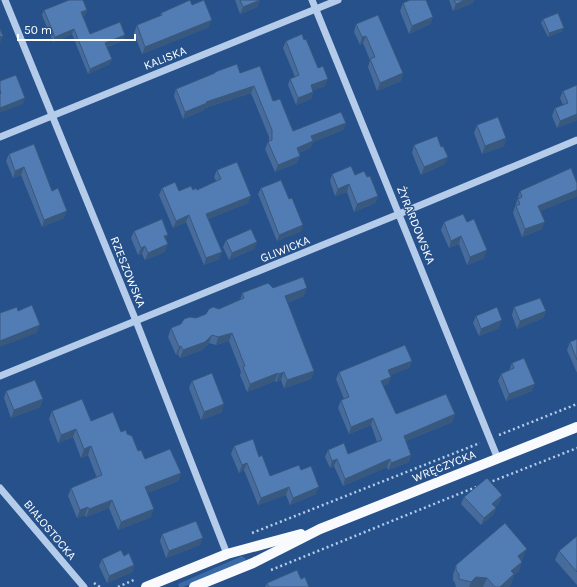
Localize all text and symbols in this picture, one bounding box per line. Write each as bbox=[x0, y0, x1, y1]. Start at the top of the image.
scale bar bbox=[18, 16, 135, 42]
text: 50 m bbox=[24, 23, 52, 37]
street label: KALISKA bbox=[142, 43, 188, 73]
street label: ŻYRARDOWSKA bbox=[394, 184, 438, 266]
street label: GLIWICKA bbox=[258, 233, 312, 265]
street label: RZESZOWSKA bbox=[107, 234, 149, 310]
street label: WRĘCZYCKA bbox=[410, 447, 478, 485]
street label: BIAŁOSTOCKA bbox=[21, 497, 79, 563]

